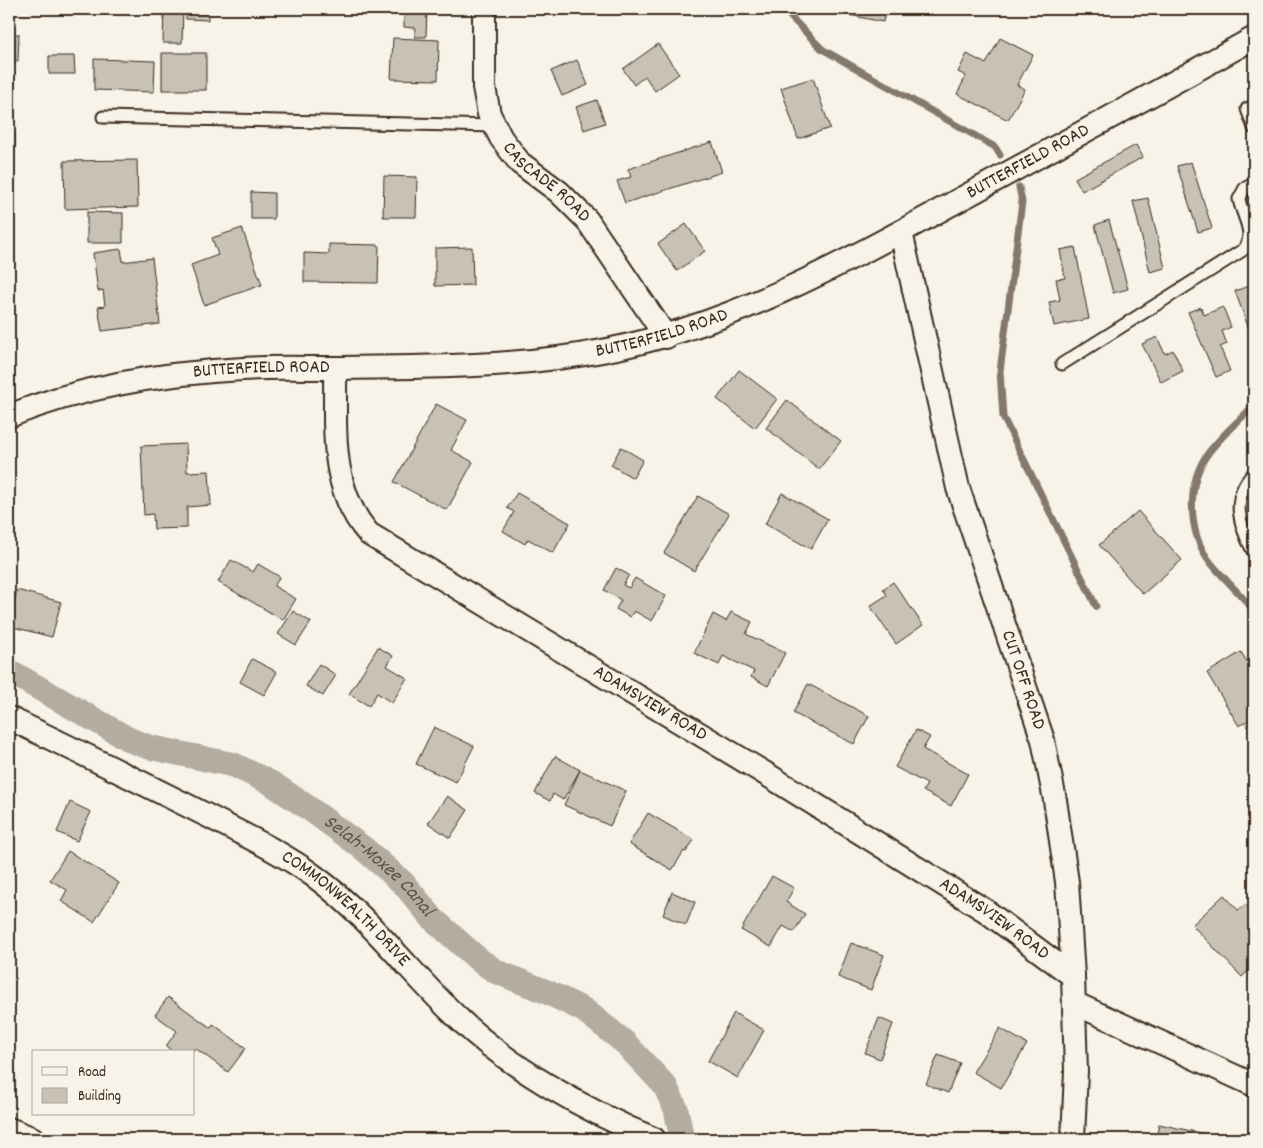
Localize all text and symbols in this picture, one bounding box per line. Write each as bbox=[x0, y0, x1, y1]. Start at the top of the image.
street label: BUTTERFIELD ROAD bbox=[962, 117, 1095, 207]
street label: CASCADE ROAD bbox=[495, 136, 596, 229]
street label: BUTTERFIELD ROAD bbox=[594, 302, 732, 365]
street label: BUTTERFIELD ROAD bbox=[192, 354, 330, 386]
street label: CUT OFF ROAD bbox=[994, 627, 1052, 733]
street label: ADAMSVIEW ROAD bbox=[588, 659, 712, 749]
water label: Selah-Moxee Canal bbox=[317, 809, 441, 925]
street label: COMMONWEALTH DRIVE bbox=[276, 844, 416, 974]
street label: ADAMSVIEW ROAD bbox=[933, 871, 1055, 967]
legend bbox=[32, 1050, 195, 1116]
text: Road bbox=[78, 1062, 106, 1084]
text: Building bbox=[78, 1086, 121, 1108]

